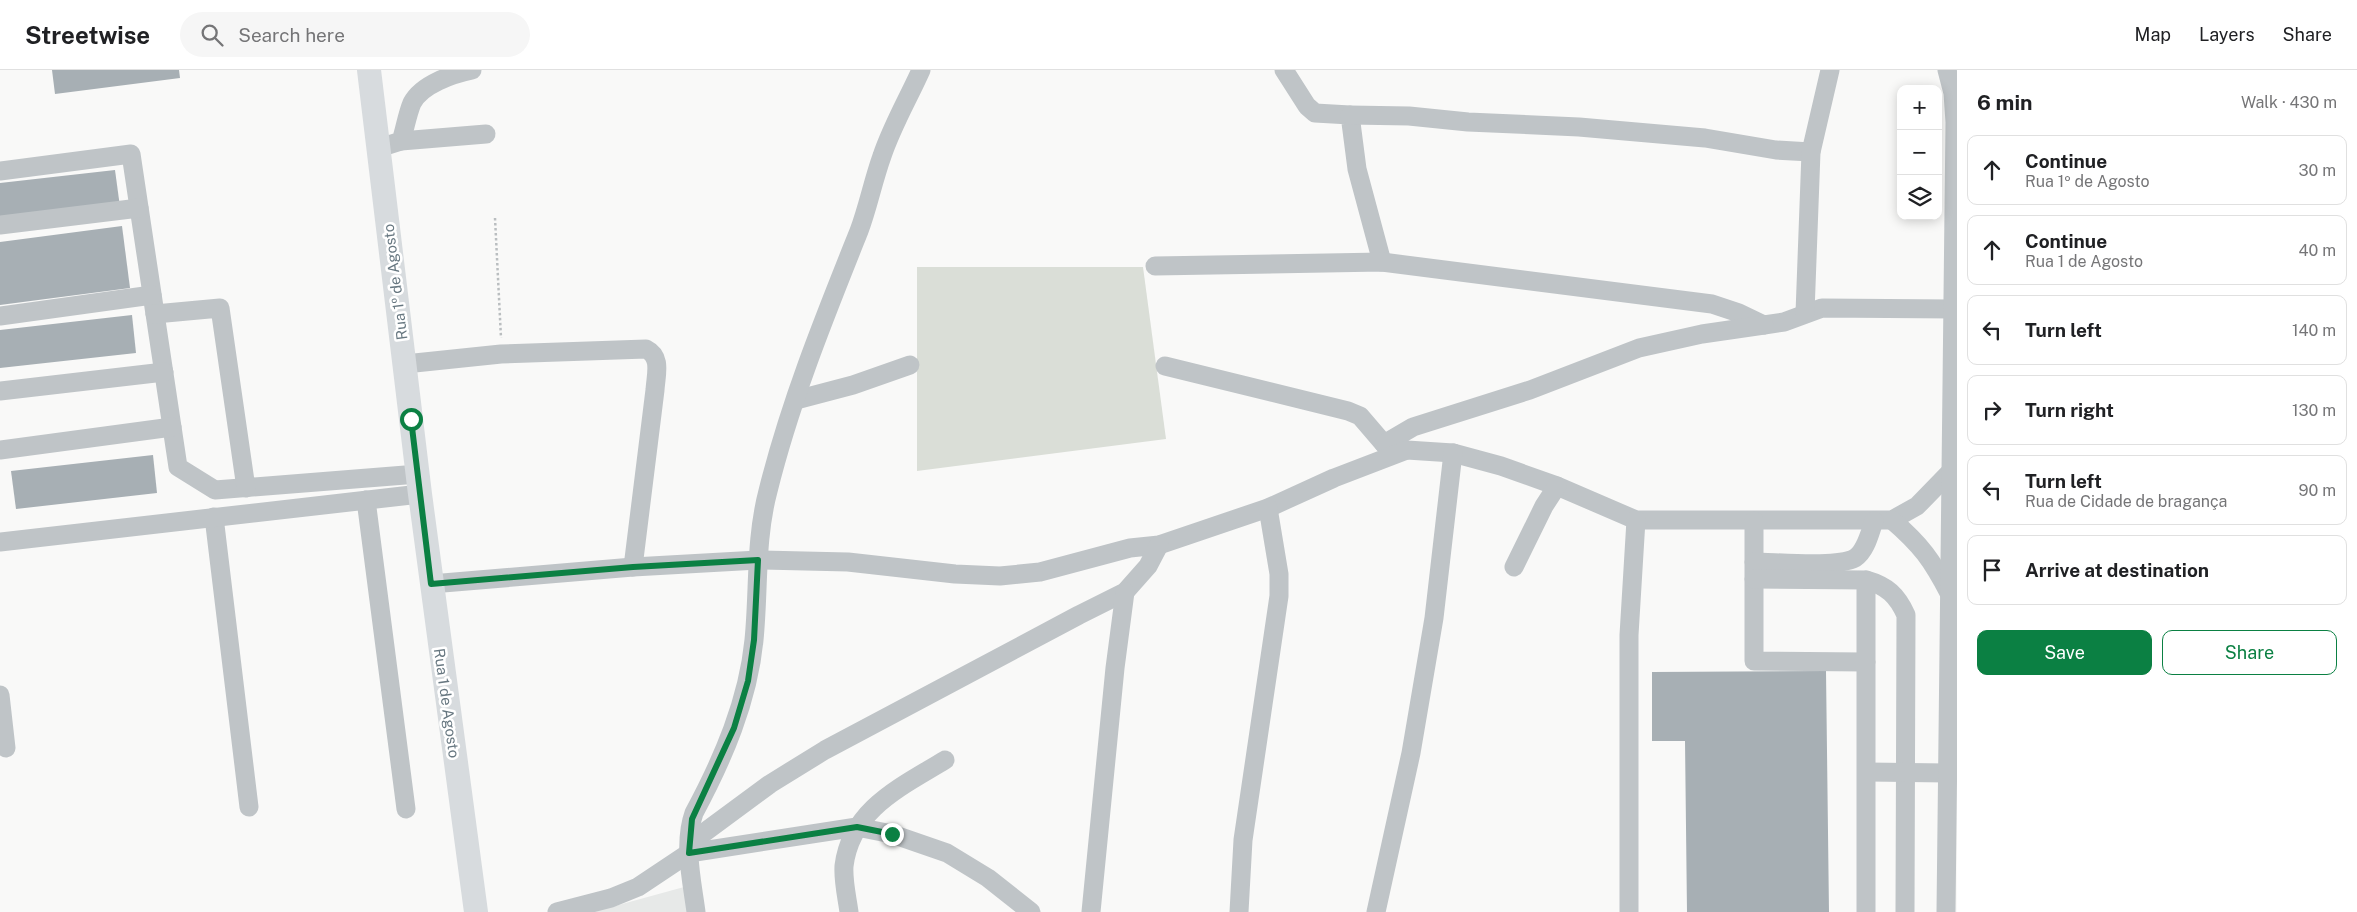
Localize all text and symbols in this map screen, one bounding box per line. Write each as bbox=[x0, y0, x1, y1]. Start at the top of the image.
search box bbox=[180, 12, 530, 57]
text: Streetwise bbox=[25, 21, 150, 49]
icon: search bbox=[198, 21, 226, 49]
text: Search here bbox=[238, 24, 345, 46]
text: Map bbox=[2135, 24, 2171, 45]
text: Layers bbox=[2199, 24, 2255, 45]
text: Share bbox=[2283, 24, 2332, 45]
map controls bbox=[1897, 85, 1942, 220]
button: + bbox=[1897, 85, 1942, 130]
text: 6 min bbox=[1977, 90, 2033, 115]
text: Walk · 430 m bbox=[2241, 93, 2337, 112]
button: − bbox=[1897, 130, 1942, 175]
text: Continue bbox=[2025, 150, 2107, 172]
icon: ahead bbox=[1978, 156, 2006, 184]
text: 30 m bbox=[2299, 161, 2336, 180]
text: Rua 1º de Agosto bbox=[2025, 172, 2150, 191]
button: layers bbox=[1897, 175, 1942, 220]
street label: Rua 1º de Agosto bbox=[379, 223, 411, 341]
text: Continue bbox=[2025, 230, 2107, 252]
icon: ahead bbox=[1978, 236, 2006, 264]
text: 40 m bbox=[2298, 241, 2336, 260]
text: Rua 1 de Agosto bbox=[2025, 252, 2143, 271]
icon: left bbox=[1978, 316, 2006, 344]
text: Turn left bbox=[2025, 319, 2102, 341]
text: 140 m bbox=[2292, 321, 2336, 340]
icon: right bbox=[1978, 396, 2006, 424]
text: Turn right bbox=[2025, 399, 2114, 421]
text: 130 m bbox=[2292, 401, 2336, 420]
route start bbox=[400, 408, 423, 431]
text: Turn left bbox=[2025, 470, 2102, 492]
icon: left bbox=[1978, 476, 2006, 504]
text: 90 m bbox=[2299, 481, 2336, 500]
text: Rua de Cidade de bragança bbox=[2025, 492, 2227, 511]
icon: arrive bbox=[1978, 556, 2006, 584]
text: Arrive at destination bbox=[2025, 559, 2209, 581]
button: Save bbox=[1977, 630, 2152, 675]
button: Share bbox=[2162, 630, 2337, 675]
street label: Rua 1 de Agosto bbox=[431, 647, 463, 759]
route end bbox=[881, 823, 904, 846]

